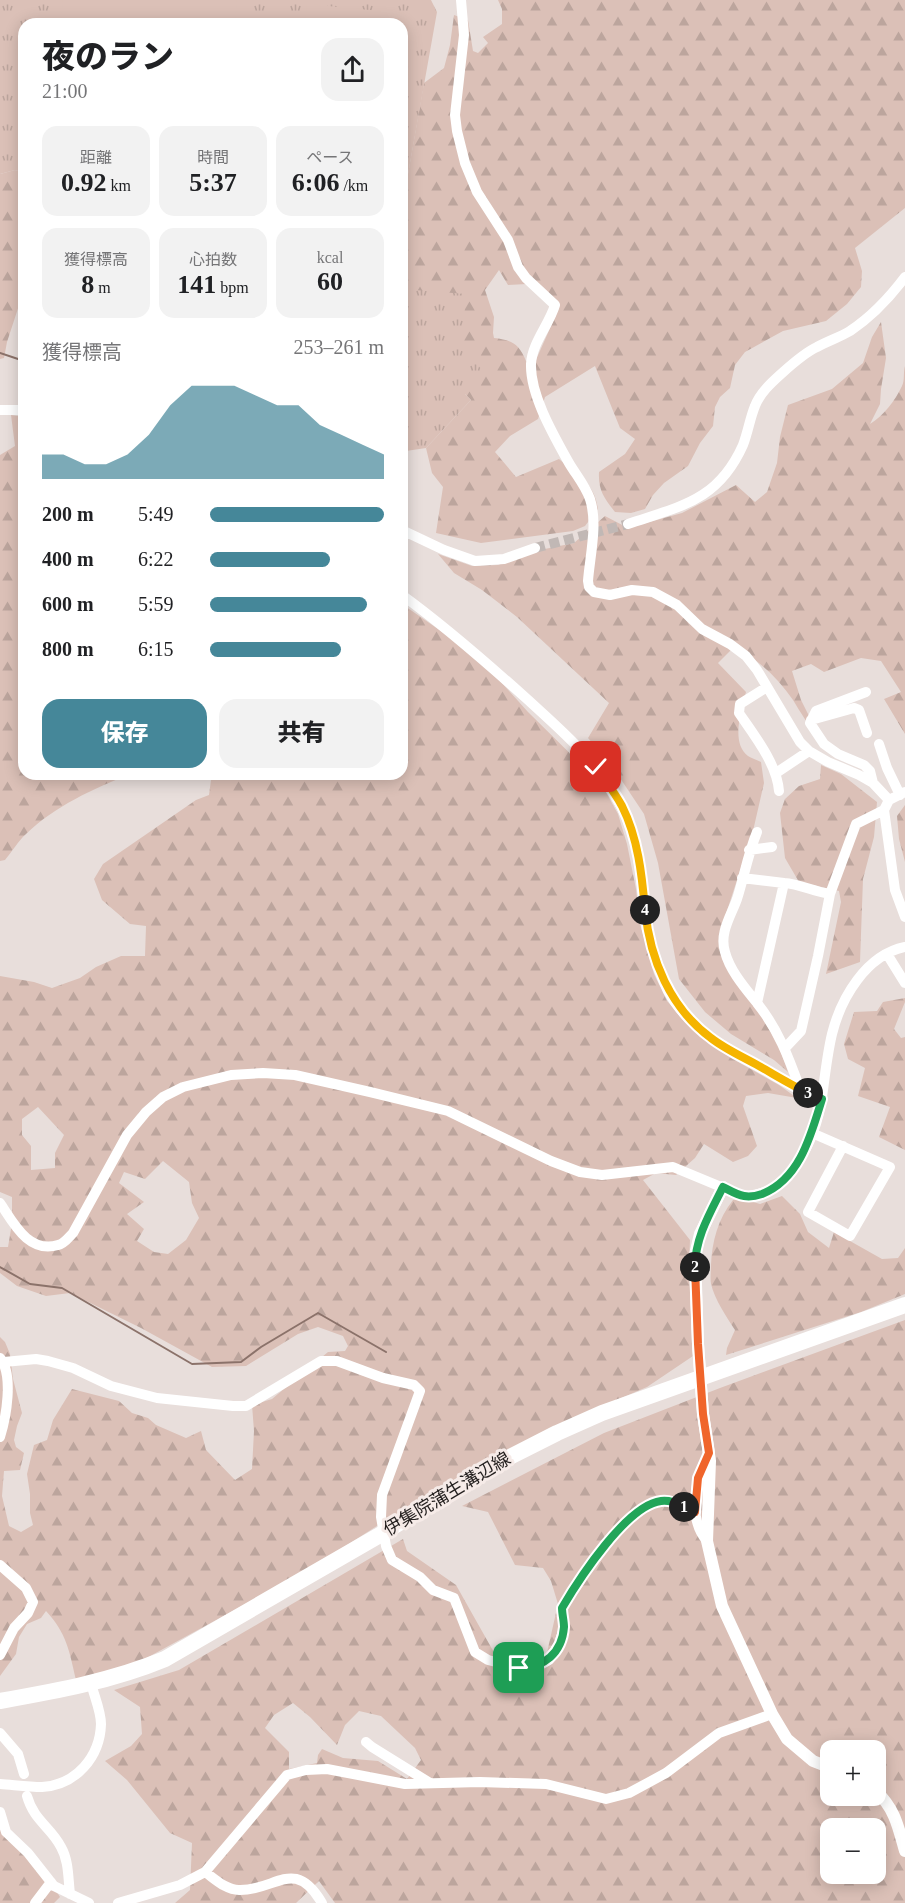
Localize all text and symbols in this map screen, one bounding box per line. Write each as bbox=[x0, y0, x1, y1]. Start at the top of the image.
button: share bbox=[321, 38, 384, 101]
text: 夜のラン bbox=[42, 39, 174, 75]
text: 21:00 bbox=[42, 80, 88, 102]
text: 距離 bbox=[80, 149, 112, 166]
text: 時間 bbox=[197, 149, 229, 166]
text: ペース bbox=[306, 149, 354, 166]
text: 0.92 bbox=[61, 168, 107, 197]
text: 5:37 bbox=[189, 168, 237, 197]
text: 6:06 bbox=[292, 168, 339, 197]
text: km bbox=[107, 177, 131, 194]
text: /km bbox=[339, 177, 368, 194]
text: kcal bbox=[317, 249, 343, 266]
text: 獲得標高 bbox=[64, 251, 128, 268]
text: 心拍数 bbox=[189, 251, 237, 268]
text: 60 bbox=[317, 267, 343, 296]
text: 8 bbox=[81, 270, 94, 299]
text: 141 bbox=[177, 270, 216, 299]
text: m bbox=[94, 279, 111, 296]
text: bpm bbox=[216, 279, 249, 296]
text: 253–261 m bbox=[293, 336, 384, 358]
text: 獲得標高 bbox=[42, 341, 122, 363]
text: 200 m bbox=[42, 503, 94, 525]
text: 5:49 bbox=[138, 503, 174, 525]
text: 400 m bbox=[42, 548, 94, 570]
text: 6:22 bbox=[138, 548, 174, 570]
text: 600 m bbox=[42, 593, 94, 615]
text: 5:59 bbox=[138, 593, 174, 615]
text: 800 m bbox=[42, 638, 94, 660]
text: 6:15 bbox=[138, 638, 174, 660]
button: 保存 bbox=[42, 699, 207, 768]
button: 共有 bbox=[219, 699, 384, 768]
pin bbox=[570, 741, 621, 792]
icon: check bbox=[579, 750, 612, 783]
pin: 4 bbox=[630, 895, 660, 925]
text: 4 bbox=[641, 901, 649, 918]
pin: 3 bbox=[793, 1078, 823, 1108]
text: 3 bbox=[804, 1084, 812, 1101]
pin: 2 bbox=[680, 1252, 710, 1282]
text: 2 bbox=[691, 1258, 699, 1275]
street label: 伊集院蒲生溝辺線 bbox=[380, 1448, 514, 1540]
pin: 1 bbox=[669, 1492, 699, 1522]
text: 1 bbox=[680, 1498, 688, 1515]
pin bbox=[493, 1642, 544, 1693]
icon: arrive bbox=[502, 1651, 535, 1684]
map controls bbox=[820, 1740, 886, 1884]
button: + bbox=[820, 1740, 886, 1806]
button: − bbox=[820, 1818, 886, 1884]

